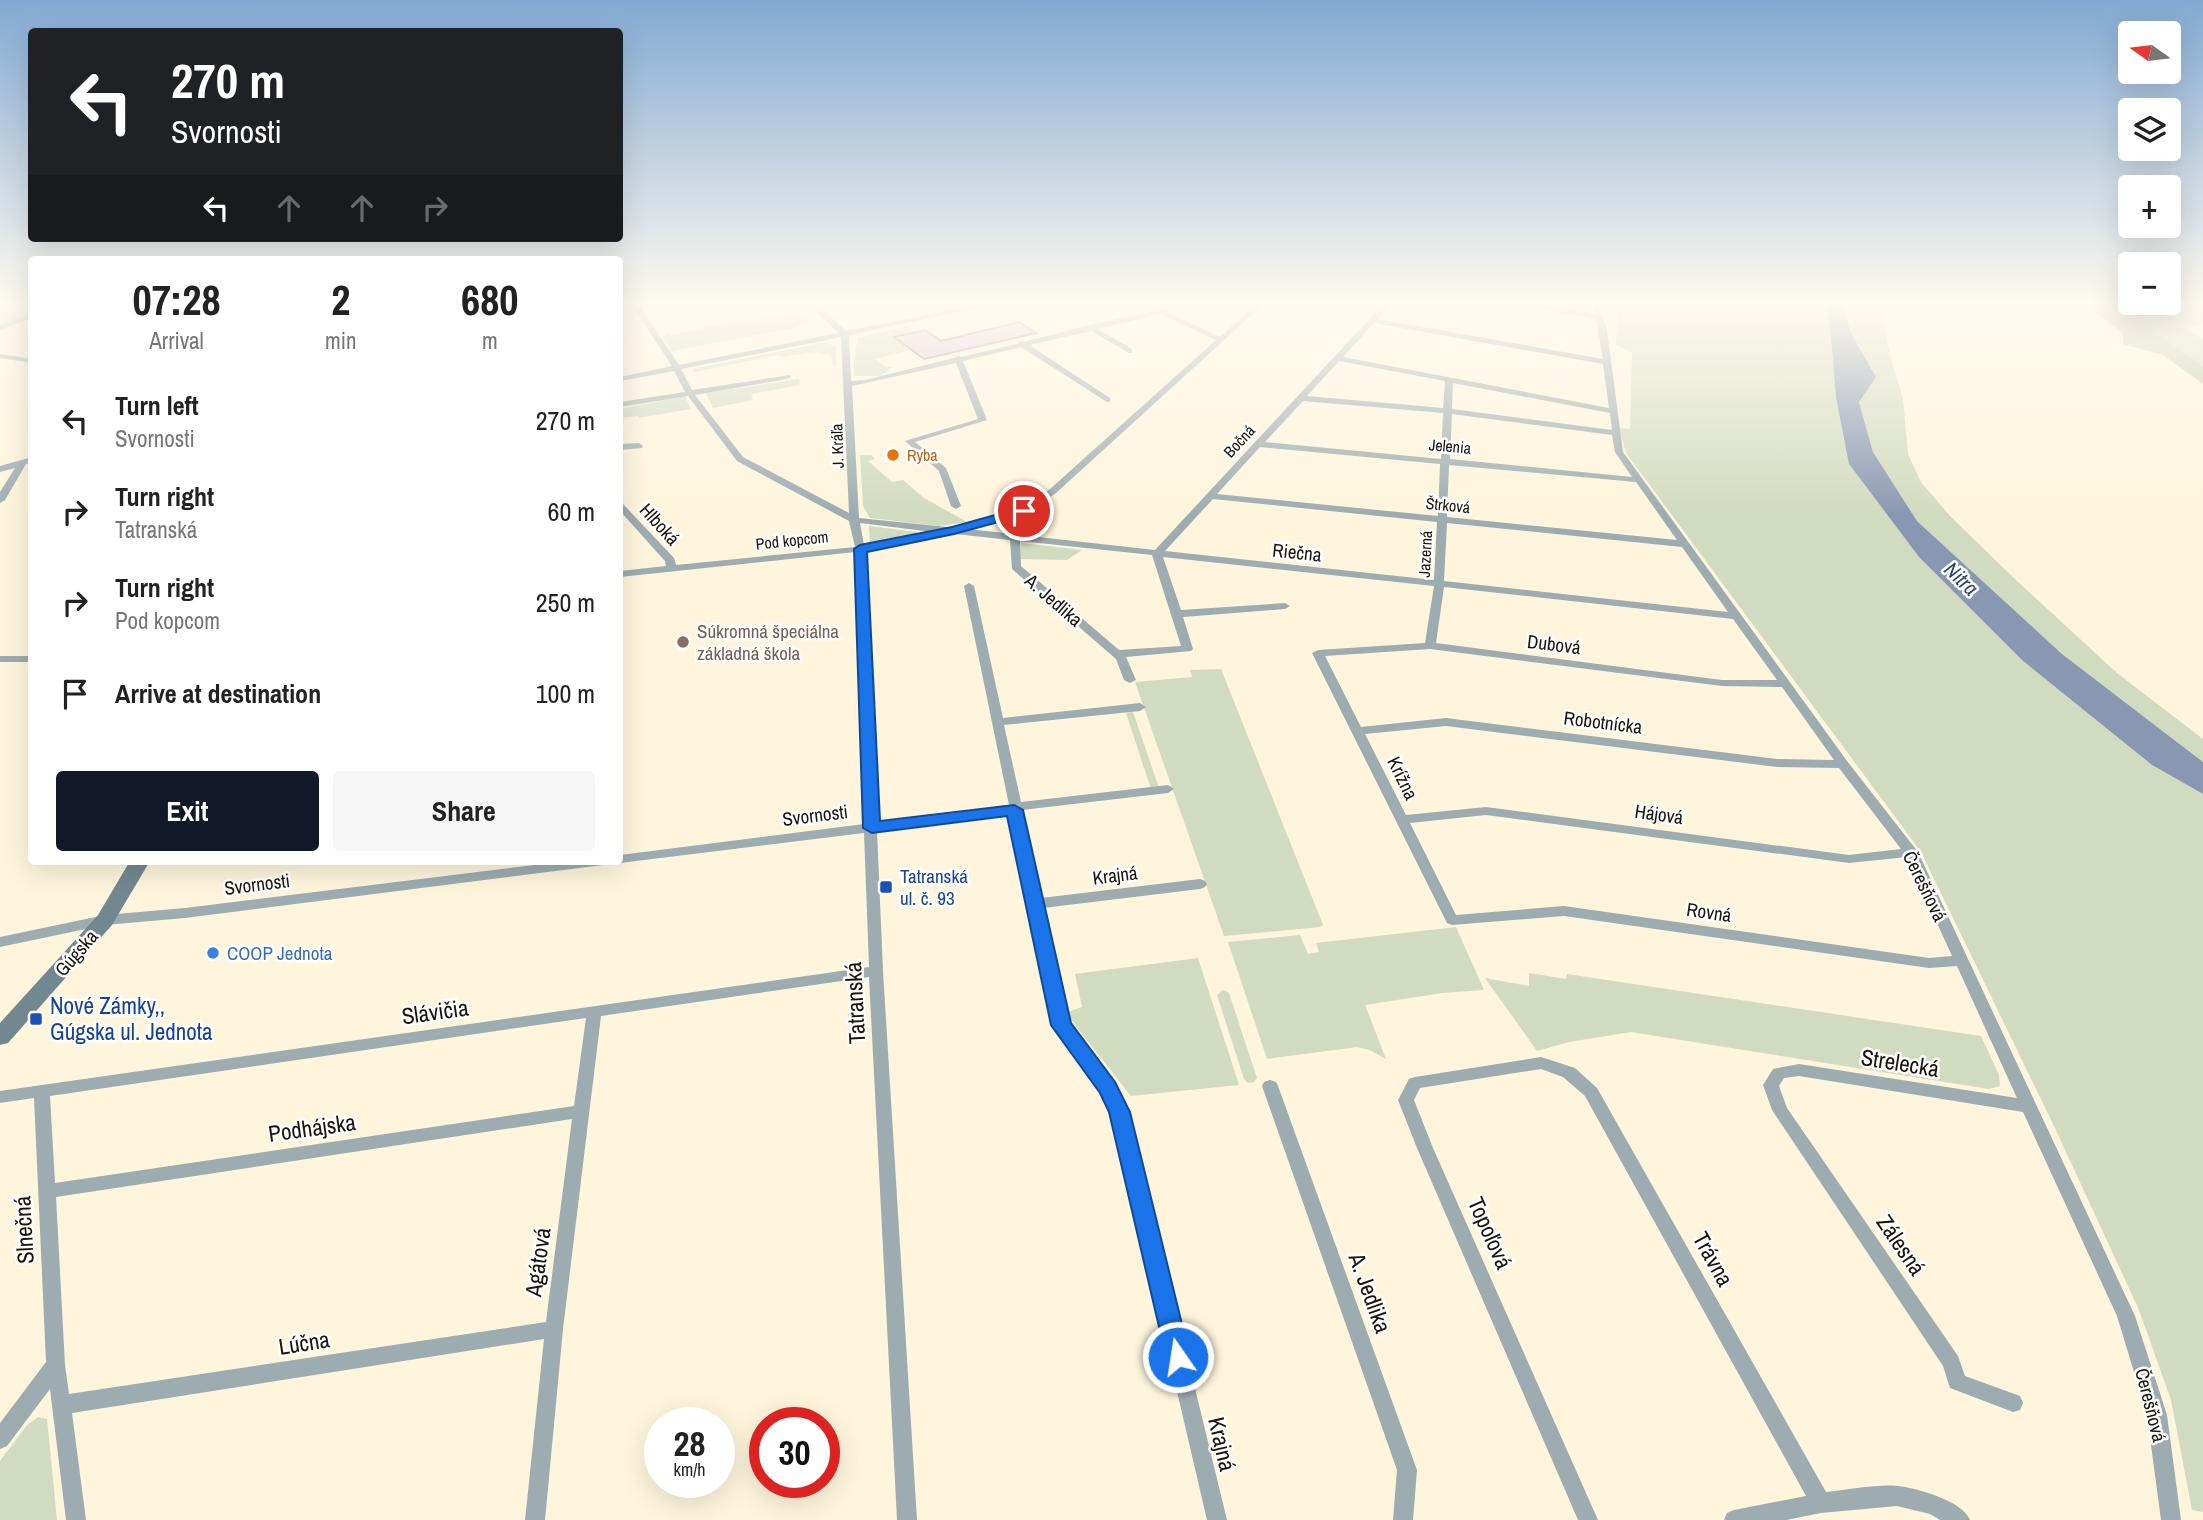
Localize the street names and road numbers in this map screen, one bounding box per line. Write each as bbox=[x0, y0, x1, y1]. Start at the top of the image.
street label: Bočná bbox=[1218, 419, 1260, 462]
street label: J. Kráľa bbox=[825, 423, 849, 469]
street label: Jelenia bbox=[1428, 433, 1473, 459]
street label: Štrková bbox=[1425, 492, 1472, 518]
street label: Hlboká bbox=[634, 497, 686, 551]
street label: Pod kopcom bbox=[755, 525, 829, 555]
street label: Jazerná bbox=[1413, 529, 1437, 578]
street label: Riečna bbox=[1271, 536, 1323, 568]
street label: A. Jedlika bbox=[1019, 567, 1089, 632]
street label: Dubová bbox=[1526, 628, 1583, 660]
street label: Robotnícka bbox=[1562, 704, 1644, 740]
street label: Krížna bbox=[1381, 752, 1425, 804]
street label: Svornosti bbox=[781, 798, 849, 832]
street label: Hájová bbox=[1633, 798, 1685, 830]
street label: Čerešňová bbox=[1897, 846, 1953, 926]
street label: Krajná bbox=[1091, 859, 1139, 891]
street label: Svornosti bbox=[223, 867, 291, 901]
street label: Rovná bbox=[1685, 896, 1733, 928]
street label: Gúgska bbox=[49, 924, 104, 982]
street label: Tatranská bbox=[837, 961, 872, 1045]
street label: Slávičia bbox=[400, 991, 471, 1032]
street label: Strelecká bbox=[1859, 1041, 1942, 1084]
street label: Podhájska bbox=[266, 1106, 358, 1149]
street label: Topoľová bbox=[1461, 1192, 1520, 1274]
street label: Slnečná bbox=[6, 1195, 41, 1265]
street label: Zálesná bbox=[1870, 1208, 1933, 1282]
street label: Agátová bbox=[517, 1225, 558, 1299]
street label: Trávna bbox=[1686, 1226, 1741, 1292]
street label: A. Jedlika bbox=[1341, 1248, 1399, 1338]
street label: Lúčna bbox=[276, 1323, 332, 1362]
street label: Čerešňová bbox=[2129, 1365, 2173, 1445]
street label: Krajná bbox=[1201, 1414, 1244, 1474]

